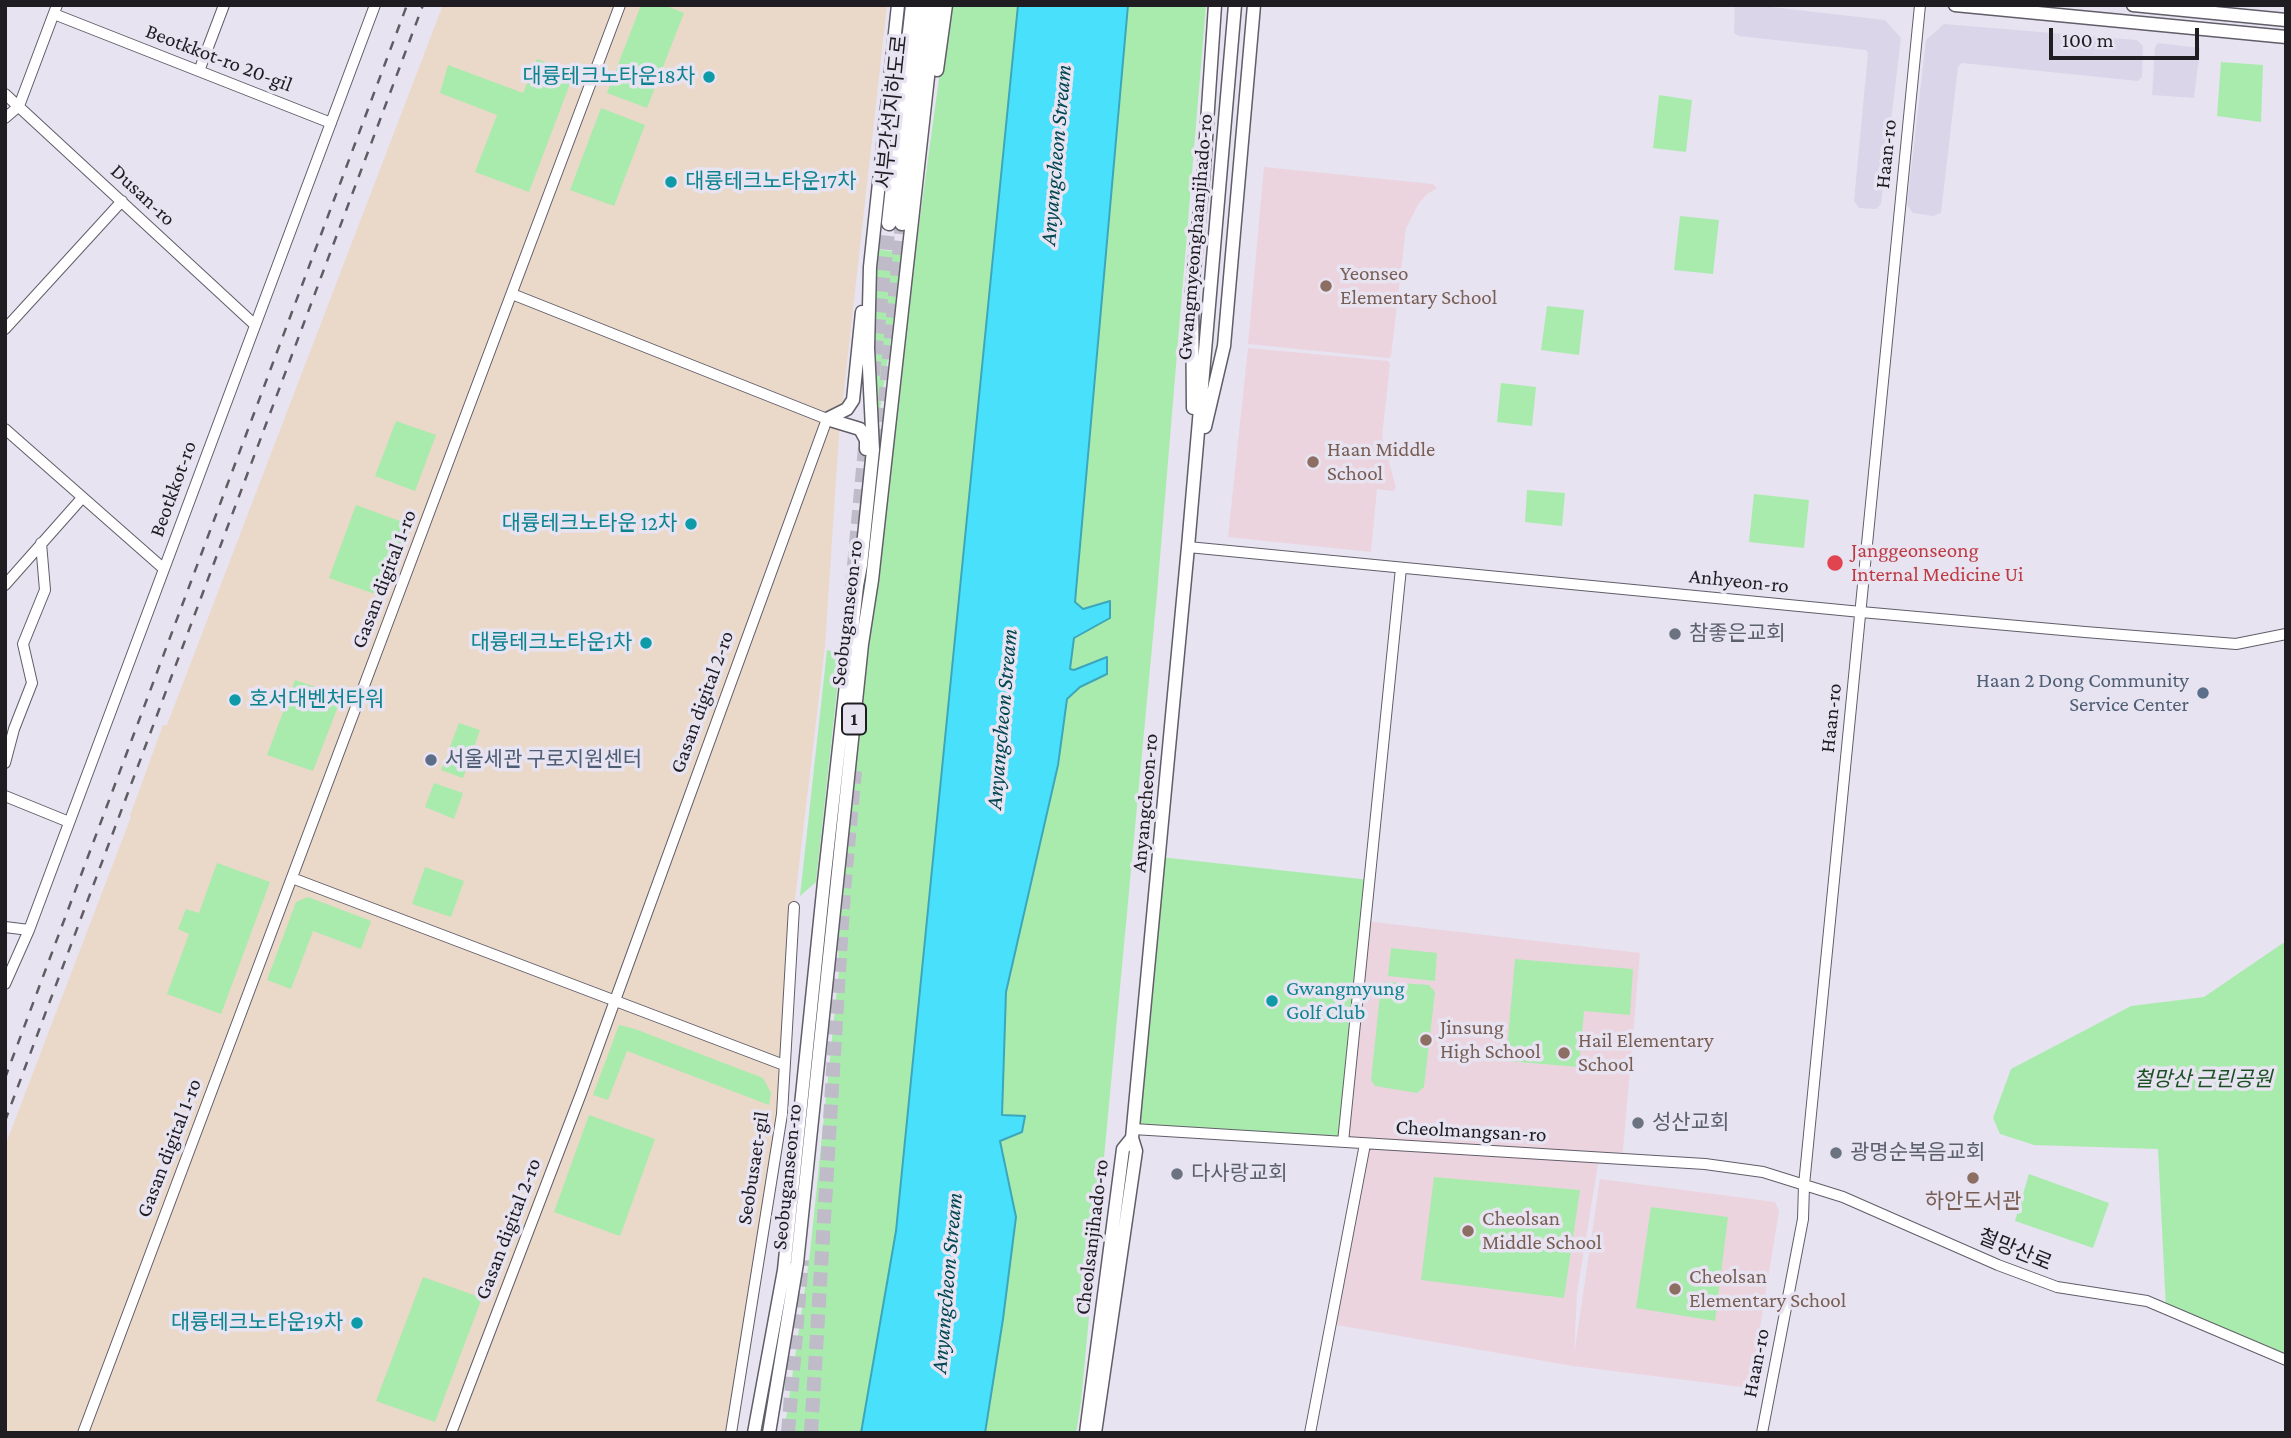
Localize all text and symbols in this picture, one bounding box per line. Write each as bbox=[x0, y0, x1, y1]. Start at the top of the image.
scale bar bbox=[2053, 14, 2204, 58]
street label: Beotkkot-ro 20-gil bbox=[142, 18, 296, 98]
text: 100 m bbox=[2062, 28, 2114, 52]
street label: 서부간선지하도로 bbox=[871, 34, 913, 190]
water label: Anyangcheon Stream bbox=[1034, 63, 1078, 247]
place label: 대륭테크노타운18차 bbox=[522, 64, 695, 90]
marker: 대륭테크노타운18차 bbox=[701, 69, 717, 85]
street label: Gwangmyeonghaanjihado-ro bbox=[1172, 113, 1218, 361]
street label: Haan-ro bbox=[1870, 118, 1902, 190]
street label: Dusan-ro bbox=[105, 159, 181, 231]
place label: 대륭테크노타운17차 bbox=[685, 169, 856, 195]
marker: 대륭테크노타운17차 bbox=[663, 174, 679, 190]
place label: Yeonseo Elementary School bbox=[1340, 261, 1497, 311]
marker: Yeonseo Elementary School bbox=[1318, 278, 1334, 294]
place label: Haan Middle School bbox=[1327, 437, 1435, 487]
street label: Beotkkot-ro bbox=[144, 438, 202, 540]
marker: Haan Middle School bbox=[1305, 454, 1321, 470]
street label: Gasan digital 1-ro bbox=[346, 506, 422, 652]
place label: 대륭테크노타운 12차 bbox=[502, 511, 677, 537]
marker: 대륭테크노타운 12차 bbox=[683, 516, 699, 532]
place label: Janggeonseong Internal Medicine Ui bbox=[1851, 538, 2024, 588]
street label: Seobuganseon-ro bbox=[826, 539, 868, 687]
marker: Janggeonseong Internal Medicine Ui bbox=[1825, 553, 1845, 573]
street label: Anhyeon-ro bbox=[1688, 563, 1790, 599]
place label: 참좋은교회 bbox=[1689, 621, 1786, 647]
marker: 참좋은교회 bbox=[1667, 626, 1683, 642]
street label: Gasan digital 2-ro bbox=[665, 627, 739, 777]
water label: Anyangcheon Stream bbox=[980, 627, 1024, 811]
place label: 대륭테크노타운1차 bbox=[470, 630, 632, 656]
marker: 대륭테크노타운1차 bbox=[638, 635, 654, 651]
place label: Haan 2 Dong Community Service Center bbox=[1976, 668, 2189, 718]
street label: Haan-ro bbox=[1815, 682, 1847, 754]
marker: Haan 2 Dong Community Service Center bbox=[2195, 685, 2211, 701]
place label: 호서대벤처타워 bbox=[249, 687, 384, 713]
marker: 호서대벤처타워 bbox=[227, 692, 243, 708]
road number: 1 bbox=[842, 704, 866, 734]
street label: Anyangcheon-ro bbox=[1126, 732, 1164, 874]
place label: 서울세관 구로지원센터 bbox=[445, 747, 642, 773]
marker: 서울세관 구로지원센터 bbox=[423, 752, 439, 768]
place label: Gwangmyung Golf Club bbox=[1286, 976, 1405, 1026]
marker: Gwangmyung Golf Club bbox=[1264, 993, 1280, 1009]
place label: Jinsung High School bbox=[1440, 1015, 1541, 1065]
place label: Hail Elementary School bbox=[1578, 1028, 1714, 1078]
marker: Jinsung High School bbox=[1418, 1032, 1434, 1048]
marker: Hail Elementary School bbox=[1556, 1045, 1572, 1061]
park label: 철망산 근린공원 bbox=[2133, 1067, 2273, 1093]
street label: Gasan digital 1-ro bbox=[131, 1075, 207, 1221]
street label: Seobuganseon-ro bbox=[767, 1103, 807, 1251]
street label: Seobusaet-gil bbox=[732, 1110, 774, 1226]
place label: 성산교회 bbox=[1652, 1110, 1729, 1136]
street label: Cheolmangsan-ro bbox=[1395, 1114, 1547, 1148]
marker: 성산교회 bbox=[1630, 1115, 1646, 1131]
place label: 광명순복음교회 bbox=[1850, 1140, 1985, 1166]
marker: 광명순복음교회 bbox=[1828, 1145, 1844, 1161]
street label: Gasan digital 2-ro bbox=[469, 1155, 547, 1303]
street label: Cheolsanjihado-ro bbox=[1070, 1158, 1114, 1316]
place label: 다사랑교회 bbox=[1191, 1161, 1288, 1187]
marker: 다사랑교회 bbox=[1169, 1166, 1185, 1182]
marker: 하안도서관 bbox=[1965, 1170, 1981, 1186]
place label: 하안도서관 bbox=[1925, 1189, 2021, 1215]
water label: Anyangcheon Stream bbox=[925, 1191, 969, 1375]
place label: Cheolsan Middle School bbox=[1482, 1206, 1602, 1256]
marker: Cheolsan Middle School bbox=[1460, 1223, 1476, 1239]
street label: 철망산로 bbox=[1974, 1224, 2056, 1276]
place label: Cheolsan Elementary School bbox=[1689, 1264, 1846, 1314]
marker: Cheolsan Elementary School bbox=[1667, 1281, 1683, 1297]
place label: 대륭테크노타운19차 bbox=[171, 1310, 343, 1336]
marker: 대륭테크노타운19차 bbox=[349, 1315, 365, 1331]
street label: Haan-ro bbox=[1737, 1326, 1775, 1400]

